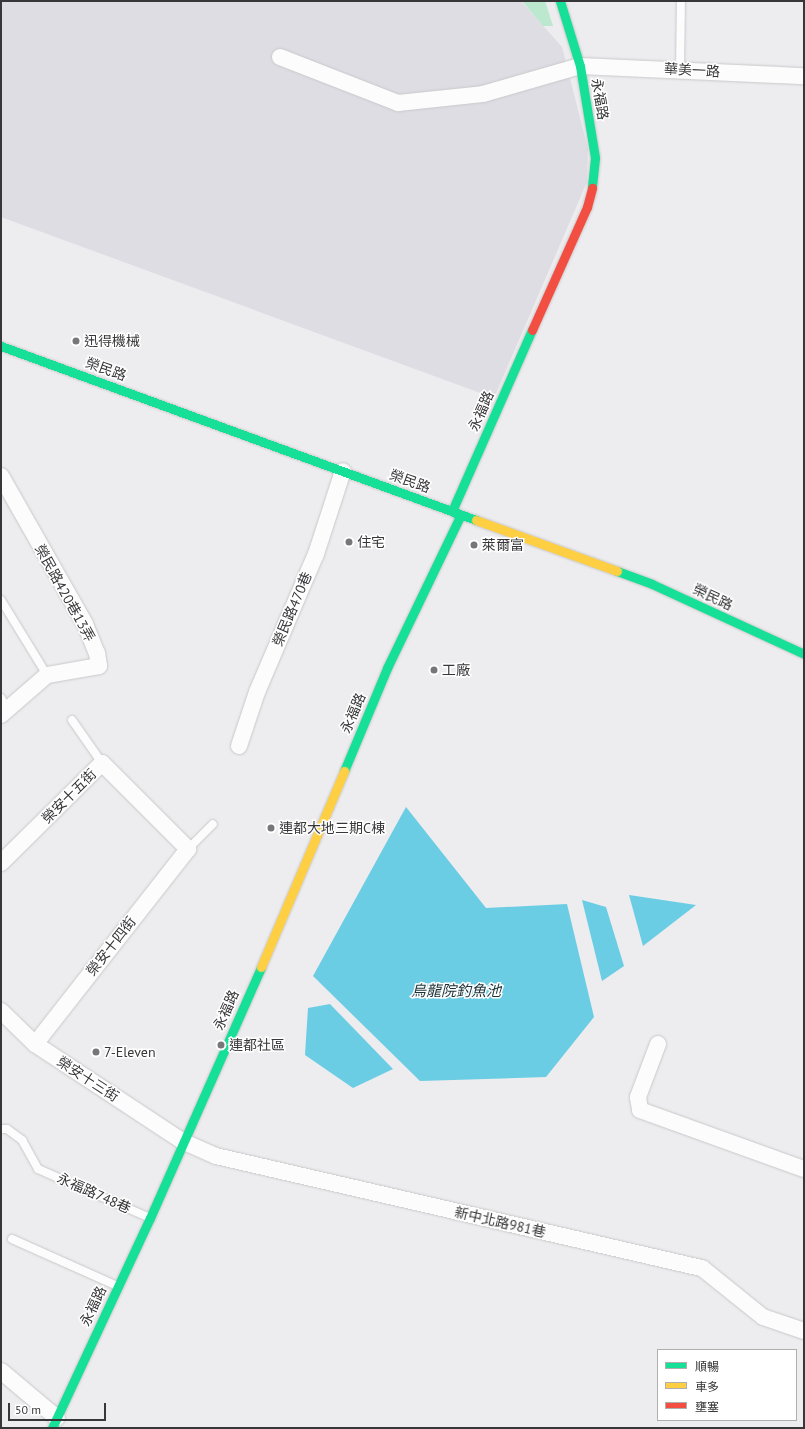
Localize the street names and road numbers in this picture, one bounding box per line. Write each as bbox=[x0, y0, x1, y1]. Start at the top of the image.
street label: 華美一路 bbox=[664, 60, 720, 80]
street label: 永福路 bbox=[588, 77, 612, 121]
street label: 榮民路 bbox=[83, 354, 129, 384]
street label: 永福路 bbox=[465, 388, 497, 434]
street label: 榮民路 bbox=[387, 466, 433, 496]
street label: 榮民路420巷13弄 bbox=[31, 542, 99, 644]
street label: 榮民路470巷 bbox=[269, 569, 315, 649]
street label: 榮民路 bbox=[690, 581, 736, 613]
street label: 永福路 bbox=[337, 690, 369, 736]
street label: 榮安十五街 bbox=[38, 765, 100, 827]
street label: 榮安十四街 bbox=[83, 913, 139, 979]
street label: 永福路 bbox=[210, 987, 242, 1033]
street label: 榮安十三街 bbox=[54, 1053, 122, 1105]
street label: 永福路748巷 bbox=[55, 1169, 133, 1217]
street label: 新中北路981巷 bbox=[453, 1203, 547, 1241]
street label: 永福路 bbox=[77, 1283, 109, 1329]

